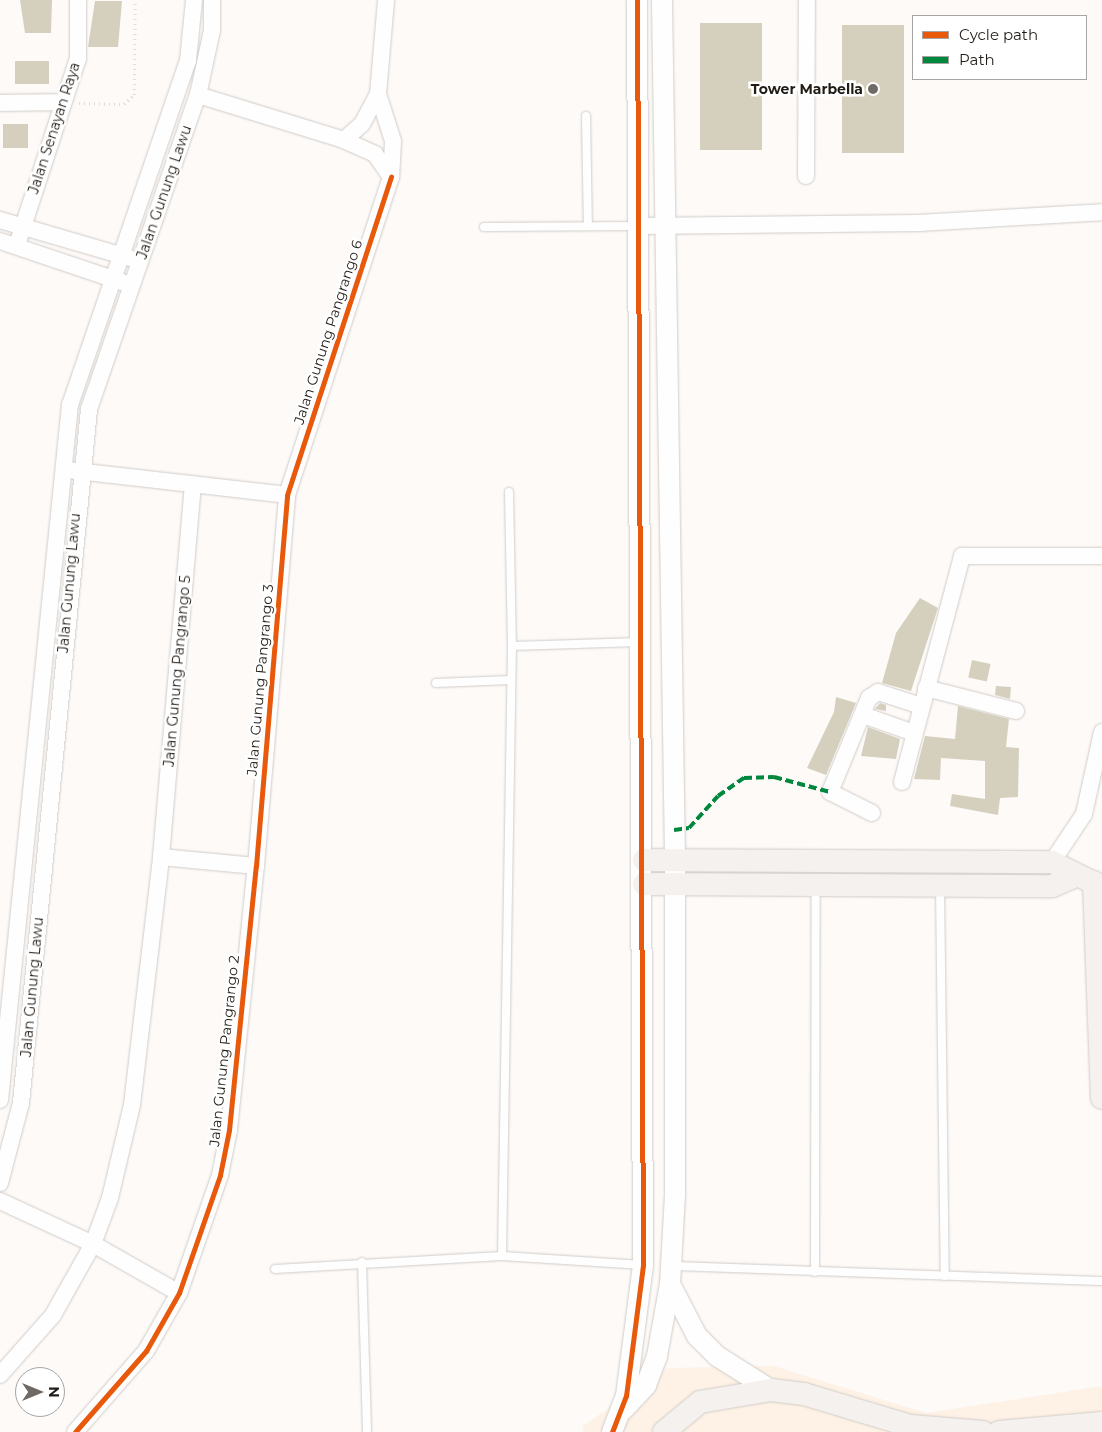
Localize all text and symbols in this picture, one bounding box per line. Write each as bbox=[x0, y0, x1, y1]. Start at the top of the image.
legend bbox=[912, 15, 1087, 80]
text: Cycle path bbox=[959, 25, 1038, 44]
text: Path bbox=[959, 50, 995, 69]
street label: Jalan Senayan Raya bbox=[25, 60, 83, 196]
place label: Tower Marbella bbox=[751, 81, 863, 97]
marker: Tower Marbella bbox=[867, 83, 879, 95]
street label: Jalan Gunung Lawu bbox=[133, 123, 195, 261]
street label: Jalan Gunung Pangrango 6 bbox=[290, 238, 366, 426]
street label: Jalan Gunung Lawu bbox=[55, 512, 83, 654]
street label: Jalan Gunung Pangrango 5 bbox=[160, 575, 194, 767]
street label: Jalan Gunung Pangrango 3 bbox=[243, 584, 277, 776]
street label: Jalan Gunung Lawu bbox=[18, 916, 46, 1058]
street label: Jalan Gunung Pangrango 2 bbox=[206, 955, 242, 1147]
north arrow bbox=[15, 1367, 65, 1417]
text: N bbox=[45, 1386, 63, 1398]

